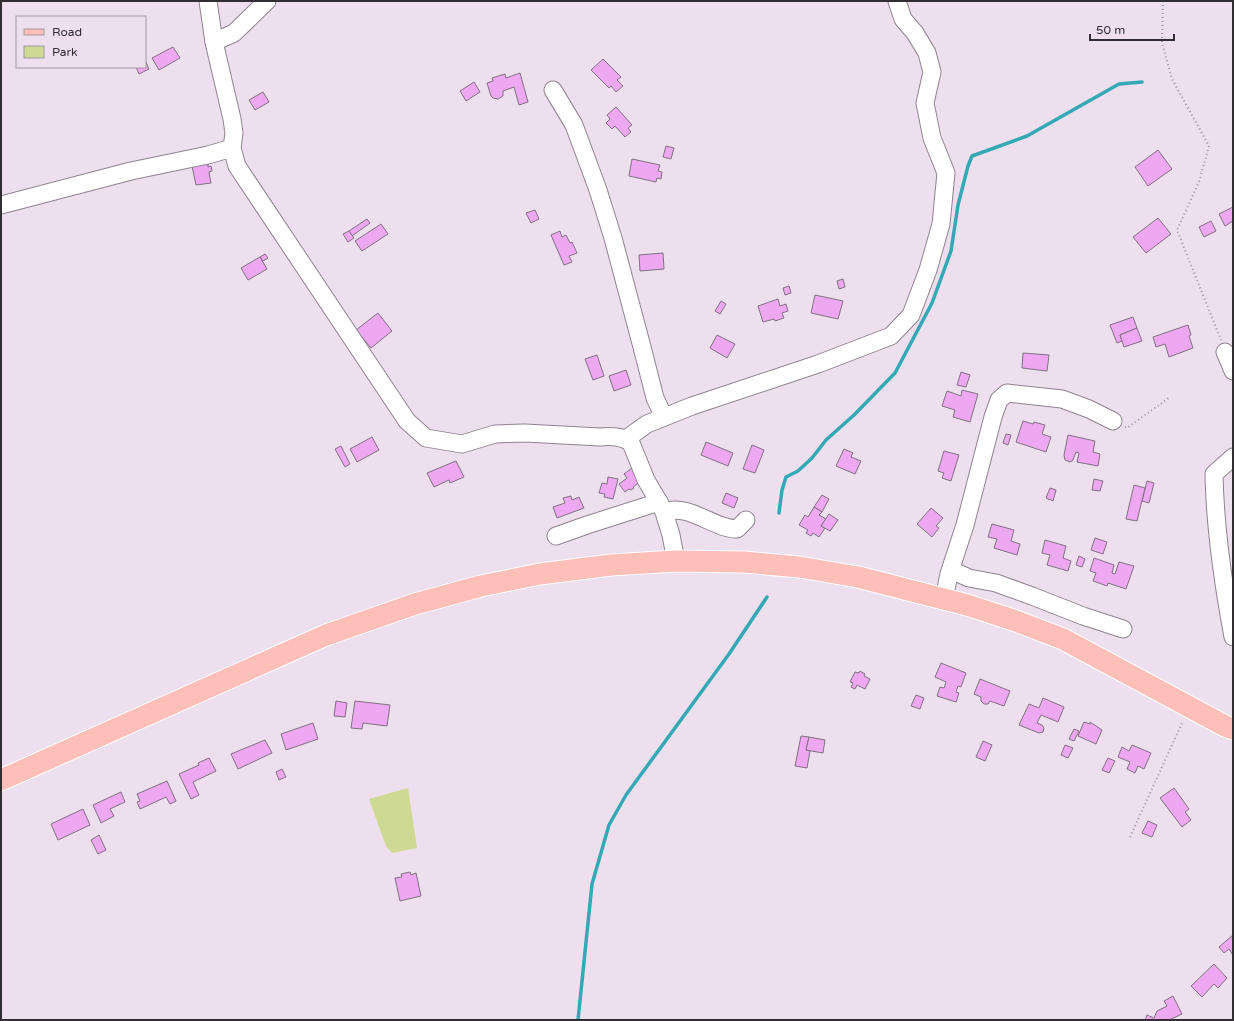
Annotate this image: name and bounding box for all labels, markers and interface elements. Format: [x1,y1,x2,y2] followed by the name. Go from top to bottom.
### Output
[16,16,146,68] legend
[1090,16,1174,42] scale bar
[1096,23,1125,37] text: 50 m
[52,25,82,39] text: Road
[52,45,78,59] text: Park

